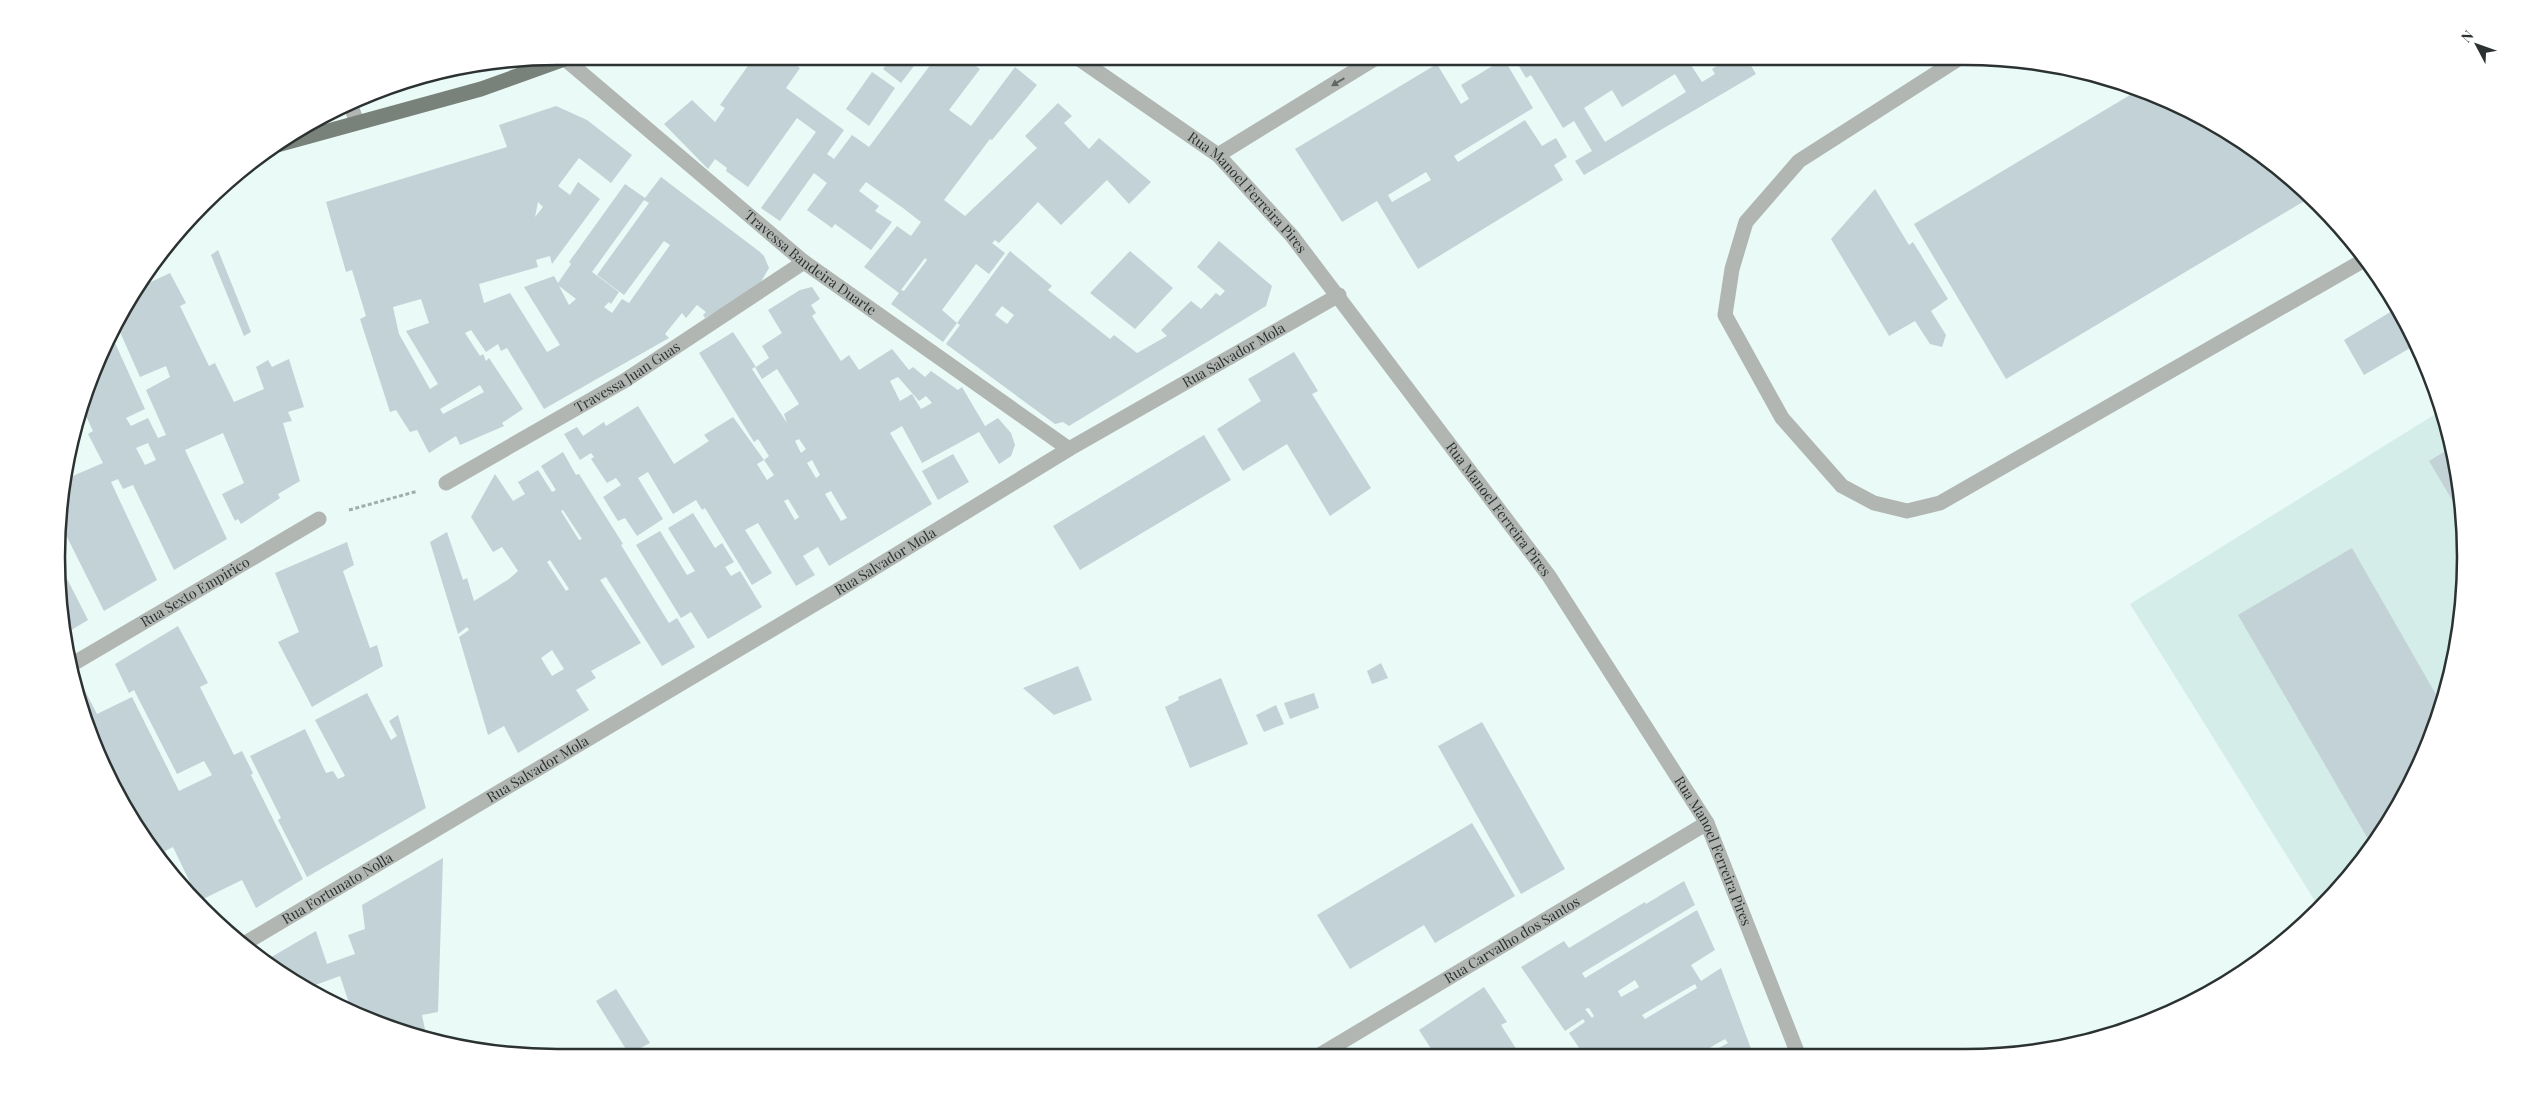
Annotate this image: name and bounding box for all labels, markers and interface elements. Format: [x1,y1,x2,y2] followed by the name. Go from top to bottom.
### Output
[2452,20,2502,70] north arrow
[2456,26,2477,46] text: N
[1331,77,1344,86] one-way arrow
[1184,127,1312,257] street label: Rua Manoel Ferreira Pires
[741,205,880,319] street label: Travessa Bandeira Duarte
[1179,318,1288,391] street label: Rua Salvador Mola
[571,337,684,417] street label: Travessa Juan Guas
[1442,438,1556,580] street label: Rua Manoel Ferreira Pires
[831,523,939,599] street label: Rua Salvador Mola
[137,552,253,631] street label: Rua Sexto Empirico
[483,731,592,806] street label: Rua Salvador Mola
[1670,772,1757,928] street label: Rua Manoel Ferreira Pires
[278,847,396,928] street label: Rua Fortunato Nolla
[1440,891,1583,987] street label: Rua Carvalho dos Santos

